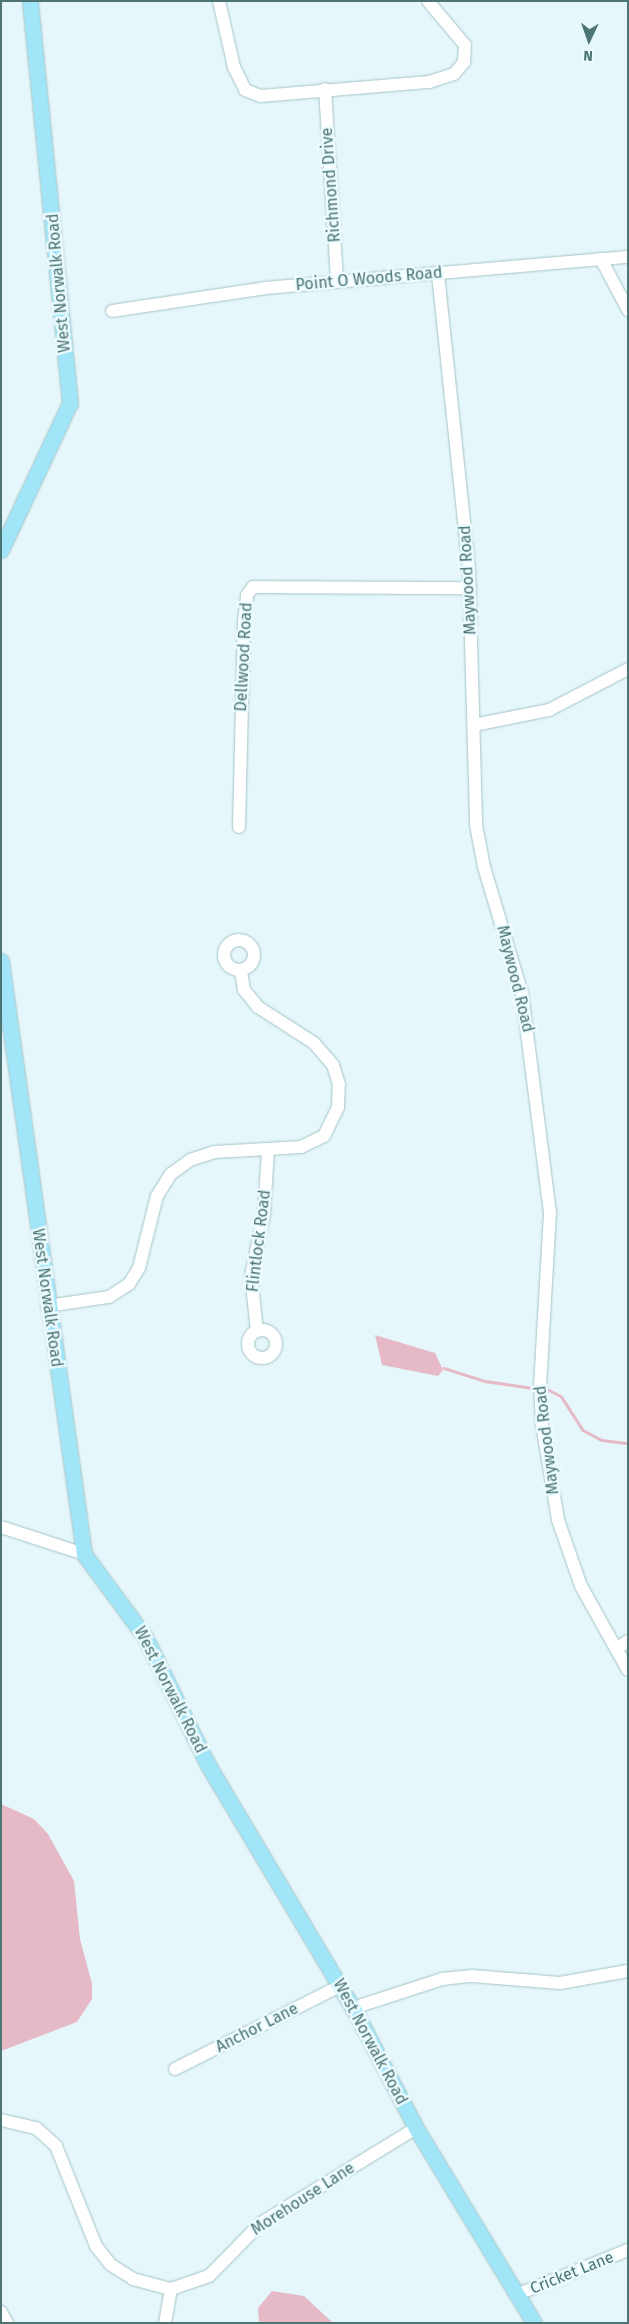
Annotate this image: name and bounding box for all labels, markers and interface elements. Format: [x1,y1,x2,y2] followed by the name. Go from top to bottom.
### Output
[564,15,614,65] north arrow
[583,47,593,64] text: N
[317,127,345,243] street label: Richmond Drive
[43,213,75,353] street label: West Norwalk Road
[295,263,443,295] street label: Point O Woods Road
[456,525,480,635] street label: Maywood Road
[232,602,256,712] street label: Dellwood Road
[492,923,538,1035] street label: Maywood Road
[243,1189,275,1293] street label: Flintlock Road
[28,1228,66,1368] street label: West Norwalk Road
[531,1384,563,1496] street label: Maywood Road
[130,1623,210,1757] street label: West Norwalk Road
[329,1976,411,2108] street label: West Norwalk Road
[213,1999,301,2057] street label: Anchor Lane
[248,2158,358,2240] street label: Morehouse Lane
[527,2248,617,2298] street label: Cricket Lane

